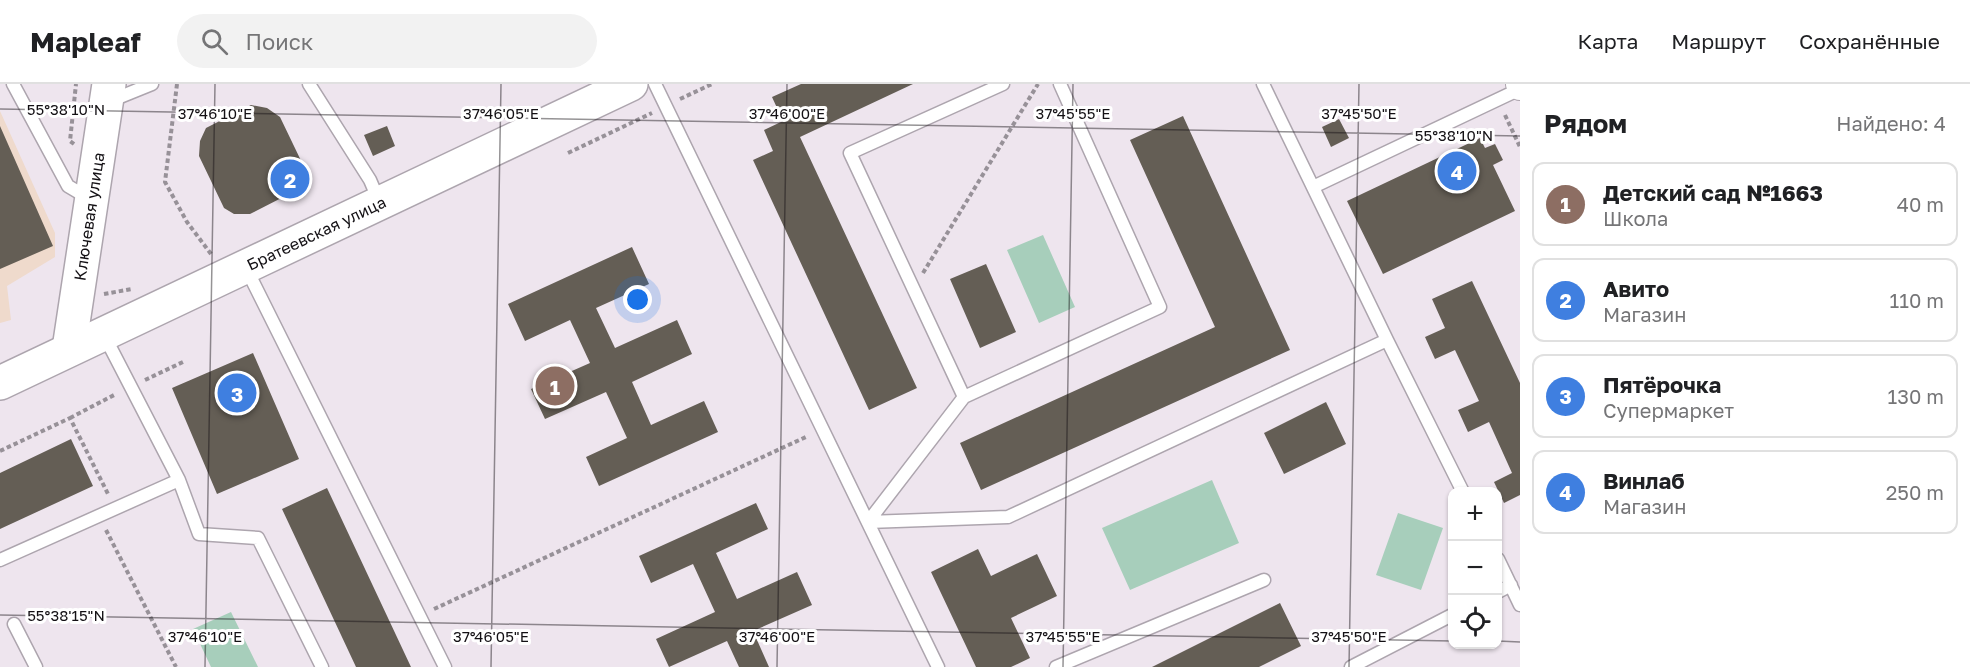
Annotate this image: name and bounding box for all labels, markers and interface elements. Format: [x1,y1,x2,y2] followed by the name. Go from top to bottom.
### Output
[177,14,597,68] search box
[30,25,141,58] text: Mapleaf
[198,25,231,58] icon: search
[246,28,313,55] text: Поиск
[1577,28,1638,54] text: Карта
[1671,28,1766,54] text: Маршрут
[1799,28,1940,54] text: Сохранённые
[27,100,105,118] text: 55°38'10"N
[178,104,252,122] text: 37°46'10"E
[463,104,539,122] text: 37°46'05"E
[749,104,825,122] text: 37°46'00"E
[1036,104,1110,122] text: 37°45'55"E
[1321,104,1397,122] text: 37°45'50"E
[1544,108,1627,139] text: Рядом
[1836,111,1946,135] text: Найдено: 4
[1415,126,1493,144] text: 55°38'10"N
[1438,148,1476,194] pin: 4
[69,151,109,282] street label: Ключевая улица
[270,156,310,202] pin: 2
[1603,179,1823,206] text: Детский сад №1663
[244,192,389,275] street label: Братеевская улица
[1560,192,1571,216] text: 1
[1897,192,1944,216] text: 40 m
[1603,206,1668,230] text: Школа
[1603,275,1669,302] text: Авито
[623,285,652,314] your location
[1559,288,1572,312] text: 2
[1890,288,1944,312] text: 110 m
[1603,302,1687,326] text: Магазин
[536,364,574,408] pin: 1
[218,370,256,416] pin: 3
[1603,371,1721,398] text: Пятёрочка
[1559,384,1572,408] text: 3
[1888,384,1944,408] text: 130 m
[1603,398,1734,422] text: Супермаркет
[1603,467,1685,494] text: Винлаб
[1559,480,1572,504] text: 4
[1886,480,1944,504] text: 250 m
[1448,487,1502,649] map controls
[1448,487,1502,541] button: +
[1603,494,1687,518] text: Магазин
[1448,541,1502,595] button: −
[1448,595,1502,649] button: locate
[27,606,105,624] text: 55°38'15"N
[168,627,242,645] text: 37°46'10"E
[453,627,529,645] text: 37°46'05"E
[739,627,815,645] text: 37°46'00"E
[1026,627,1100,645] text: 37°45'55"E
[1311,627,1387,645] text: 37°45'50"E

